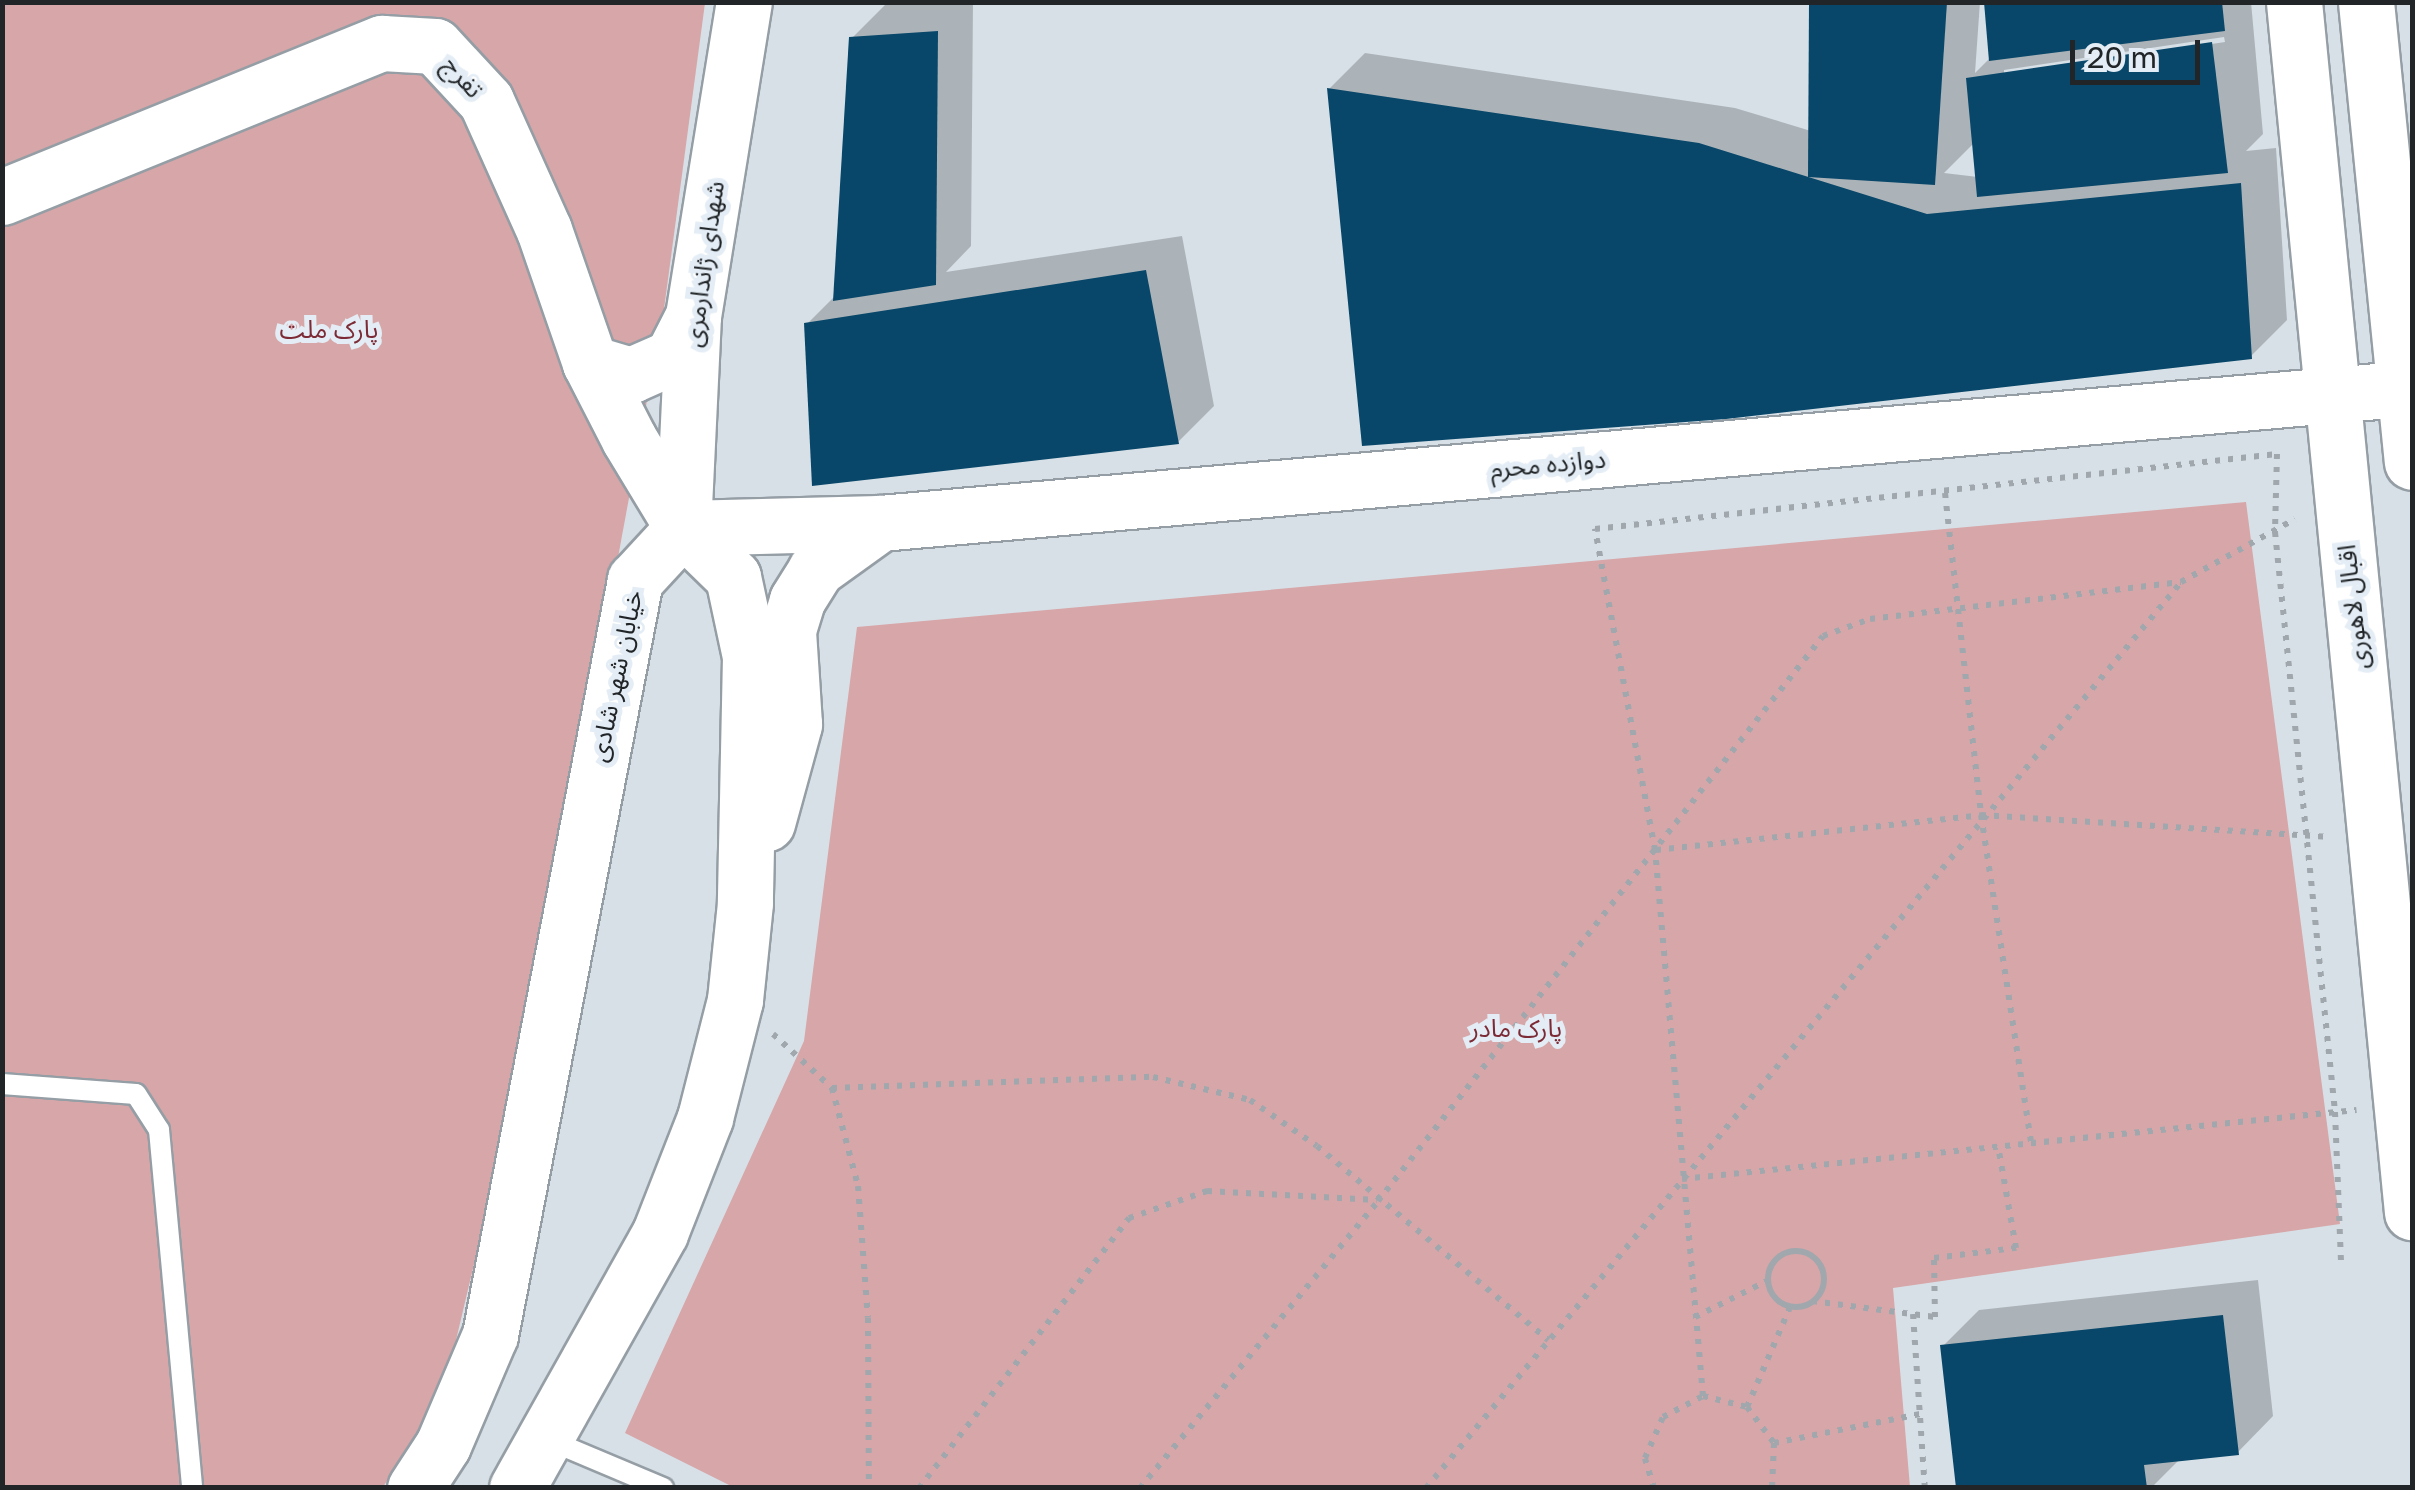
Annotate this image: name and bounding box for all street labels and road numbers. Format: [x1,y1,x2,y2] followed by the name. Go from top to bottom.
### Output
[437,50,489,104] street label: تفرج
[677,179,731,349] street label: شهدای ژاندارمری
[1489,444,1607,484] street label: دوازده محرم
[2332,543,2374,671] street label: اقبال لاهوری
[583,587,649,765] street label: خیابان شهر شادی

